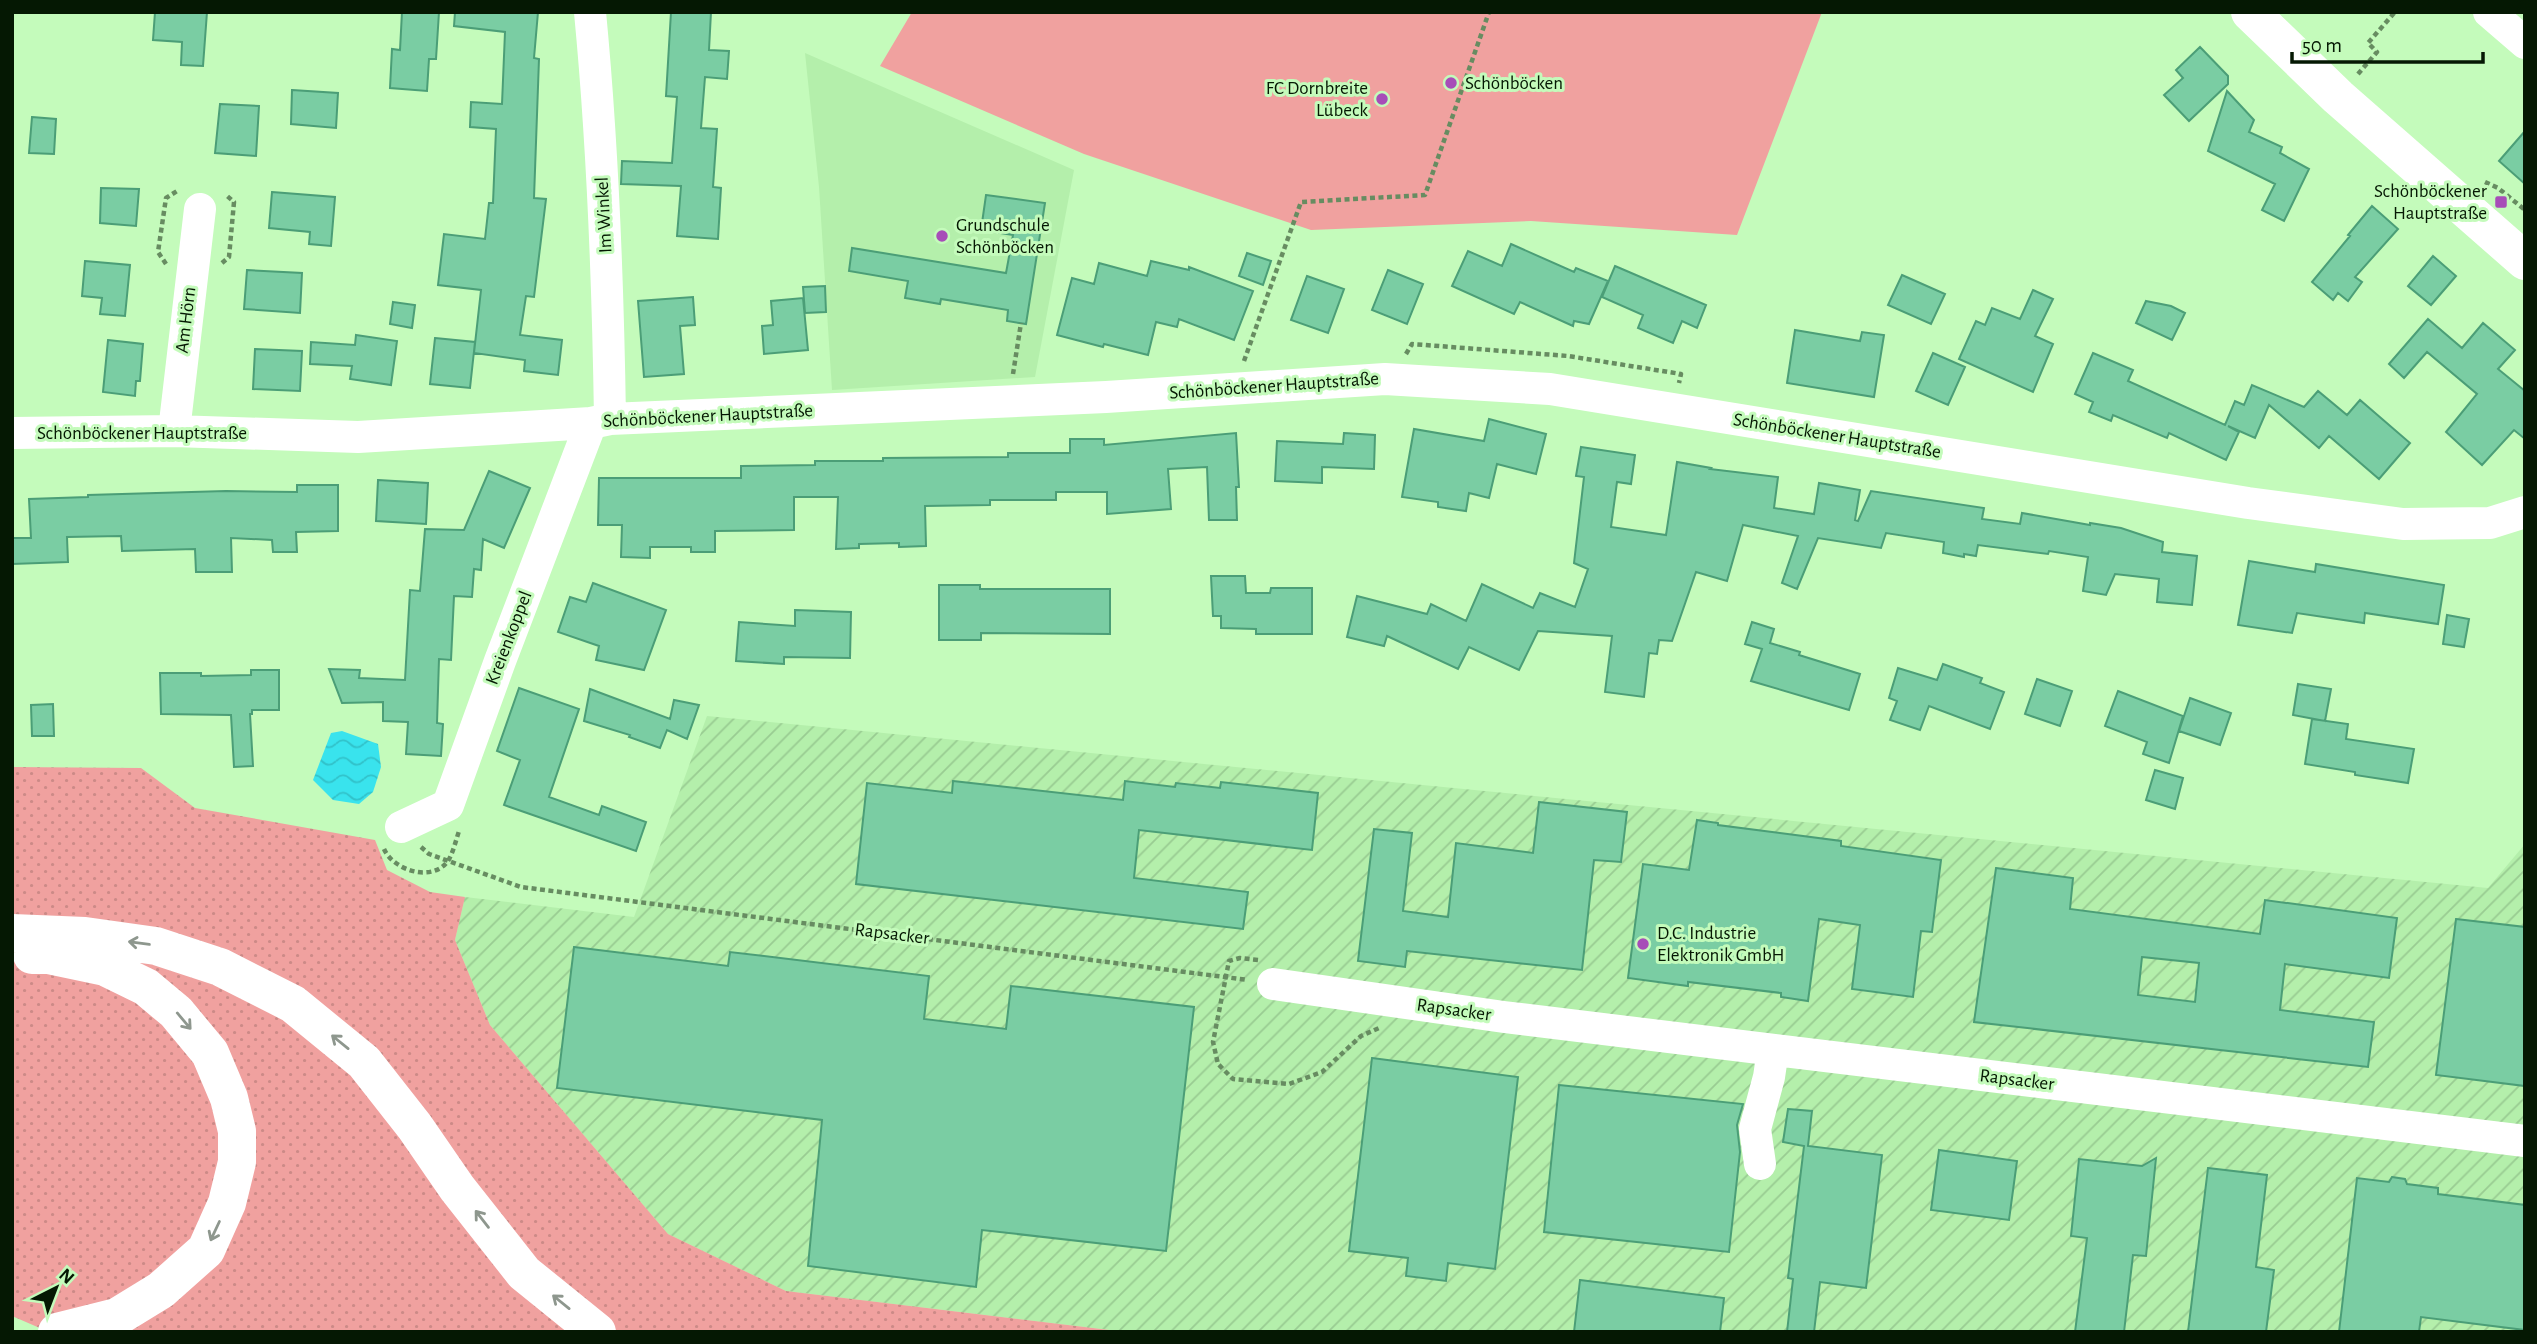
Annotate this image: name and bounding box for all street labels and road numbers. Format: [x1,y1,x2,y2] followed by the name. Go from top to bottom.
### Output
[593,176,615,254] street label: Im Winkel
[172,286,200,354] street label: Am Hörn
[1169,369,1379,403] street label: Schönböckener Hauptstraße
[603,401,813,431] street label: Schönböckener Hauptstraße
[1732,410,1942,462] street label: Schönböckener Hauptstraße
[37,424,247,443] street label: Schönböckener Hauptstraße
[482,589,536,687] street label: Kreienkoppel
[854,920,930,948] street label: Rapsacker
[1416,995,1492,1025] street label: Rapsacker
[1979,1066,2055,1094] street label: Rapsacker

